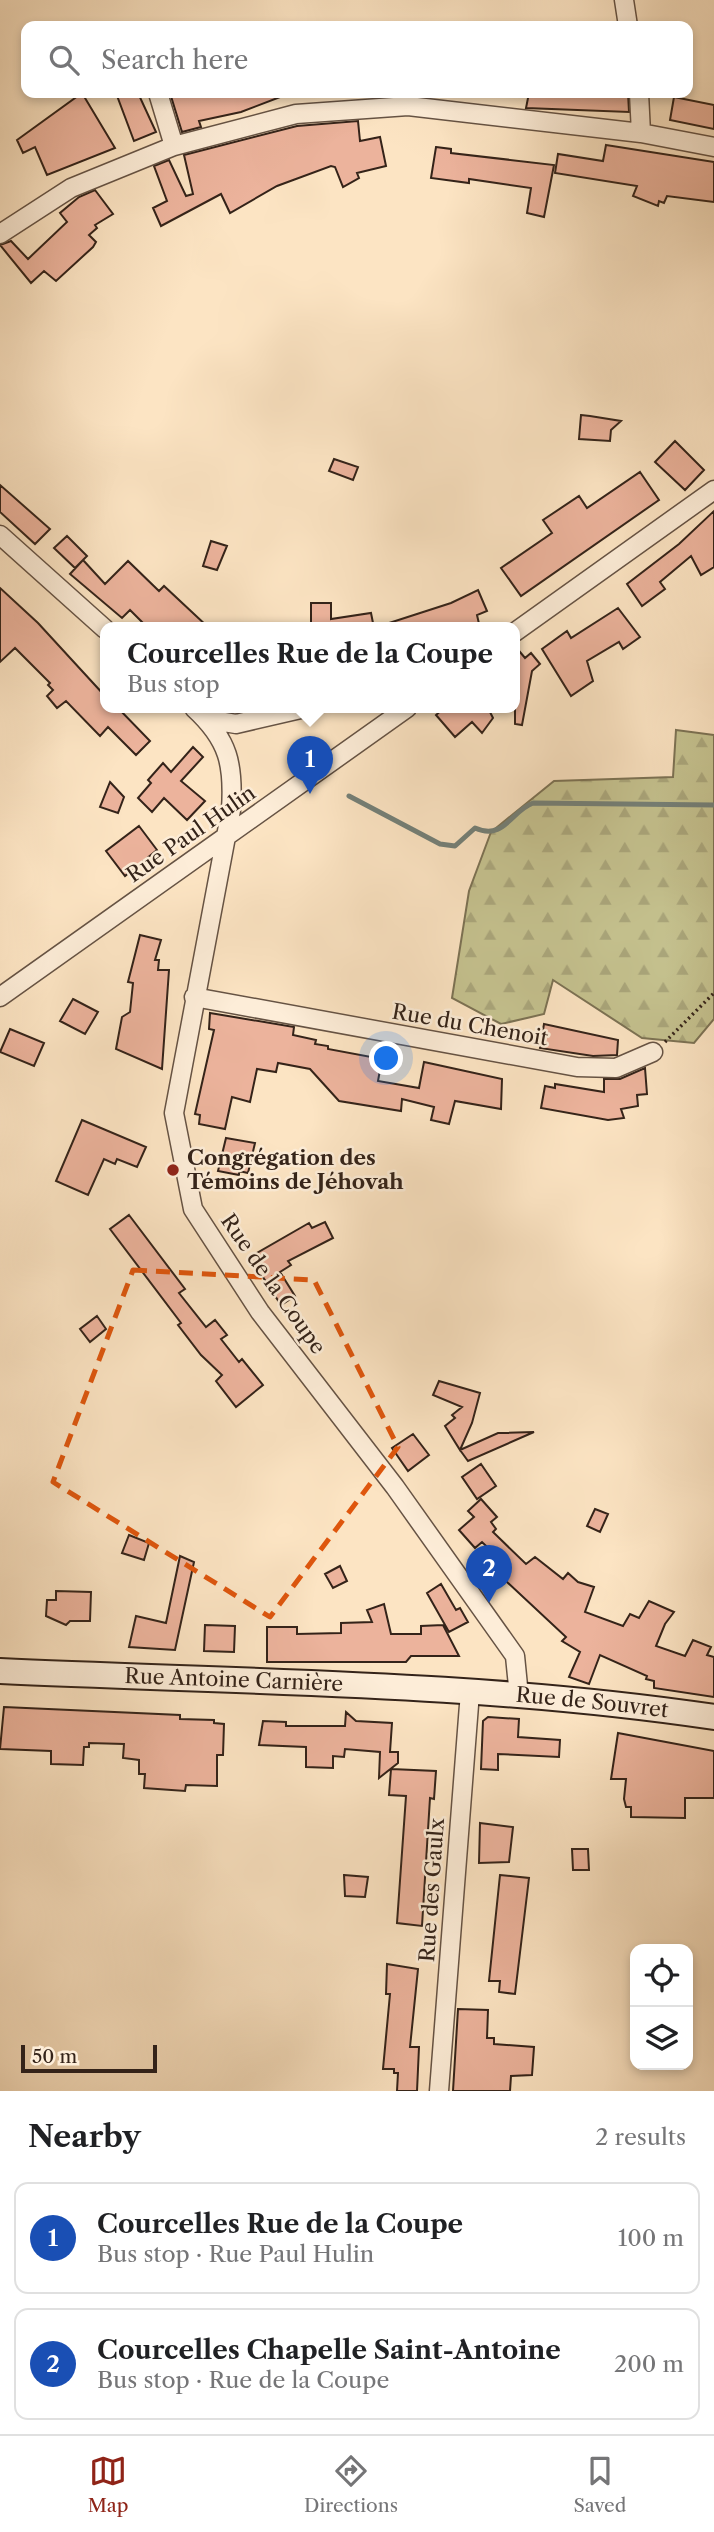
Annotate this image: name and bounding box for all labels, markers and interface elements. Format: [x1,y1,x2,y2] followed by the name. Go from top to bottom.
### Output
[21,21,693,98] search box
[45,41,83,79] icon: search
[101,44,248,76] text: Search here
[100,622,520,713] popup
[127,638,493,670] text: Courcelles Rue de la Coupe
[127,670,220,698] text: Bus stop
[287,736,333,794] pin: 1
[122,780,260,887] street label: Rue Paul Hulin
[390,998,551,1051] street label: Rue du Chenoit
[369,1041,403,1075] your location
[187,1145,404,1194] place label: Congrégation des Témoins de Jéhovah
[165,1162,181,1178] marker: Congrégation des Témoins de Jéhovah
[216,1209,331,1359] street label: Rue de la Coupe
[466,1545,512,1603] pin: 2
[124,1663,344,1696] street label: Rue Antoine Carnière
[515,1682,670,1723] street label: Rue de Souvret
[414,1816,449,1963] street label: Rue des Gaulx
[630,1944,693,2070] map controls
[630,1944,693,2007] button: locate
[630,2007,693,2070] button: layers
[21,2042,158,2074] scale bar
[32,2045,77,2068] text: 50 m
[28,2118,141,2155] text: Nearby
[595,2123,686,2151] text: 2 results
[97,2208,463,2240] text: Courcelles Rue de la Coupe
[48,2224,58,2252] text: 1
[618,2224,684,2252] text: 100 m
[97,2240,374,2268] text: Bus stop · Rue Paul Hulin
[97,2334,561,2366] text: Courcelles Chapelle Saint-Antoine
[46,2350,60,2378] text: 2
[614,2350,684,2378] text: 200 m
[97,2366,389,2394] text: Bus stop · Rue de la Coupe
[88,2452,129,2517] tab: Map
[304,2452,398,2517] tab: Directions
[573,2452,626,2517] tab: Saved

